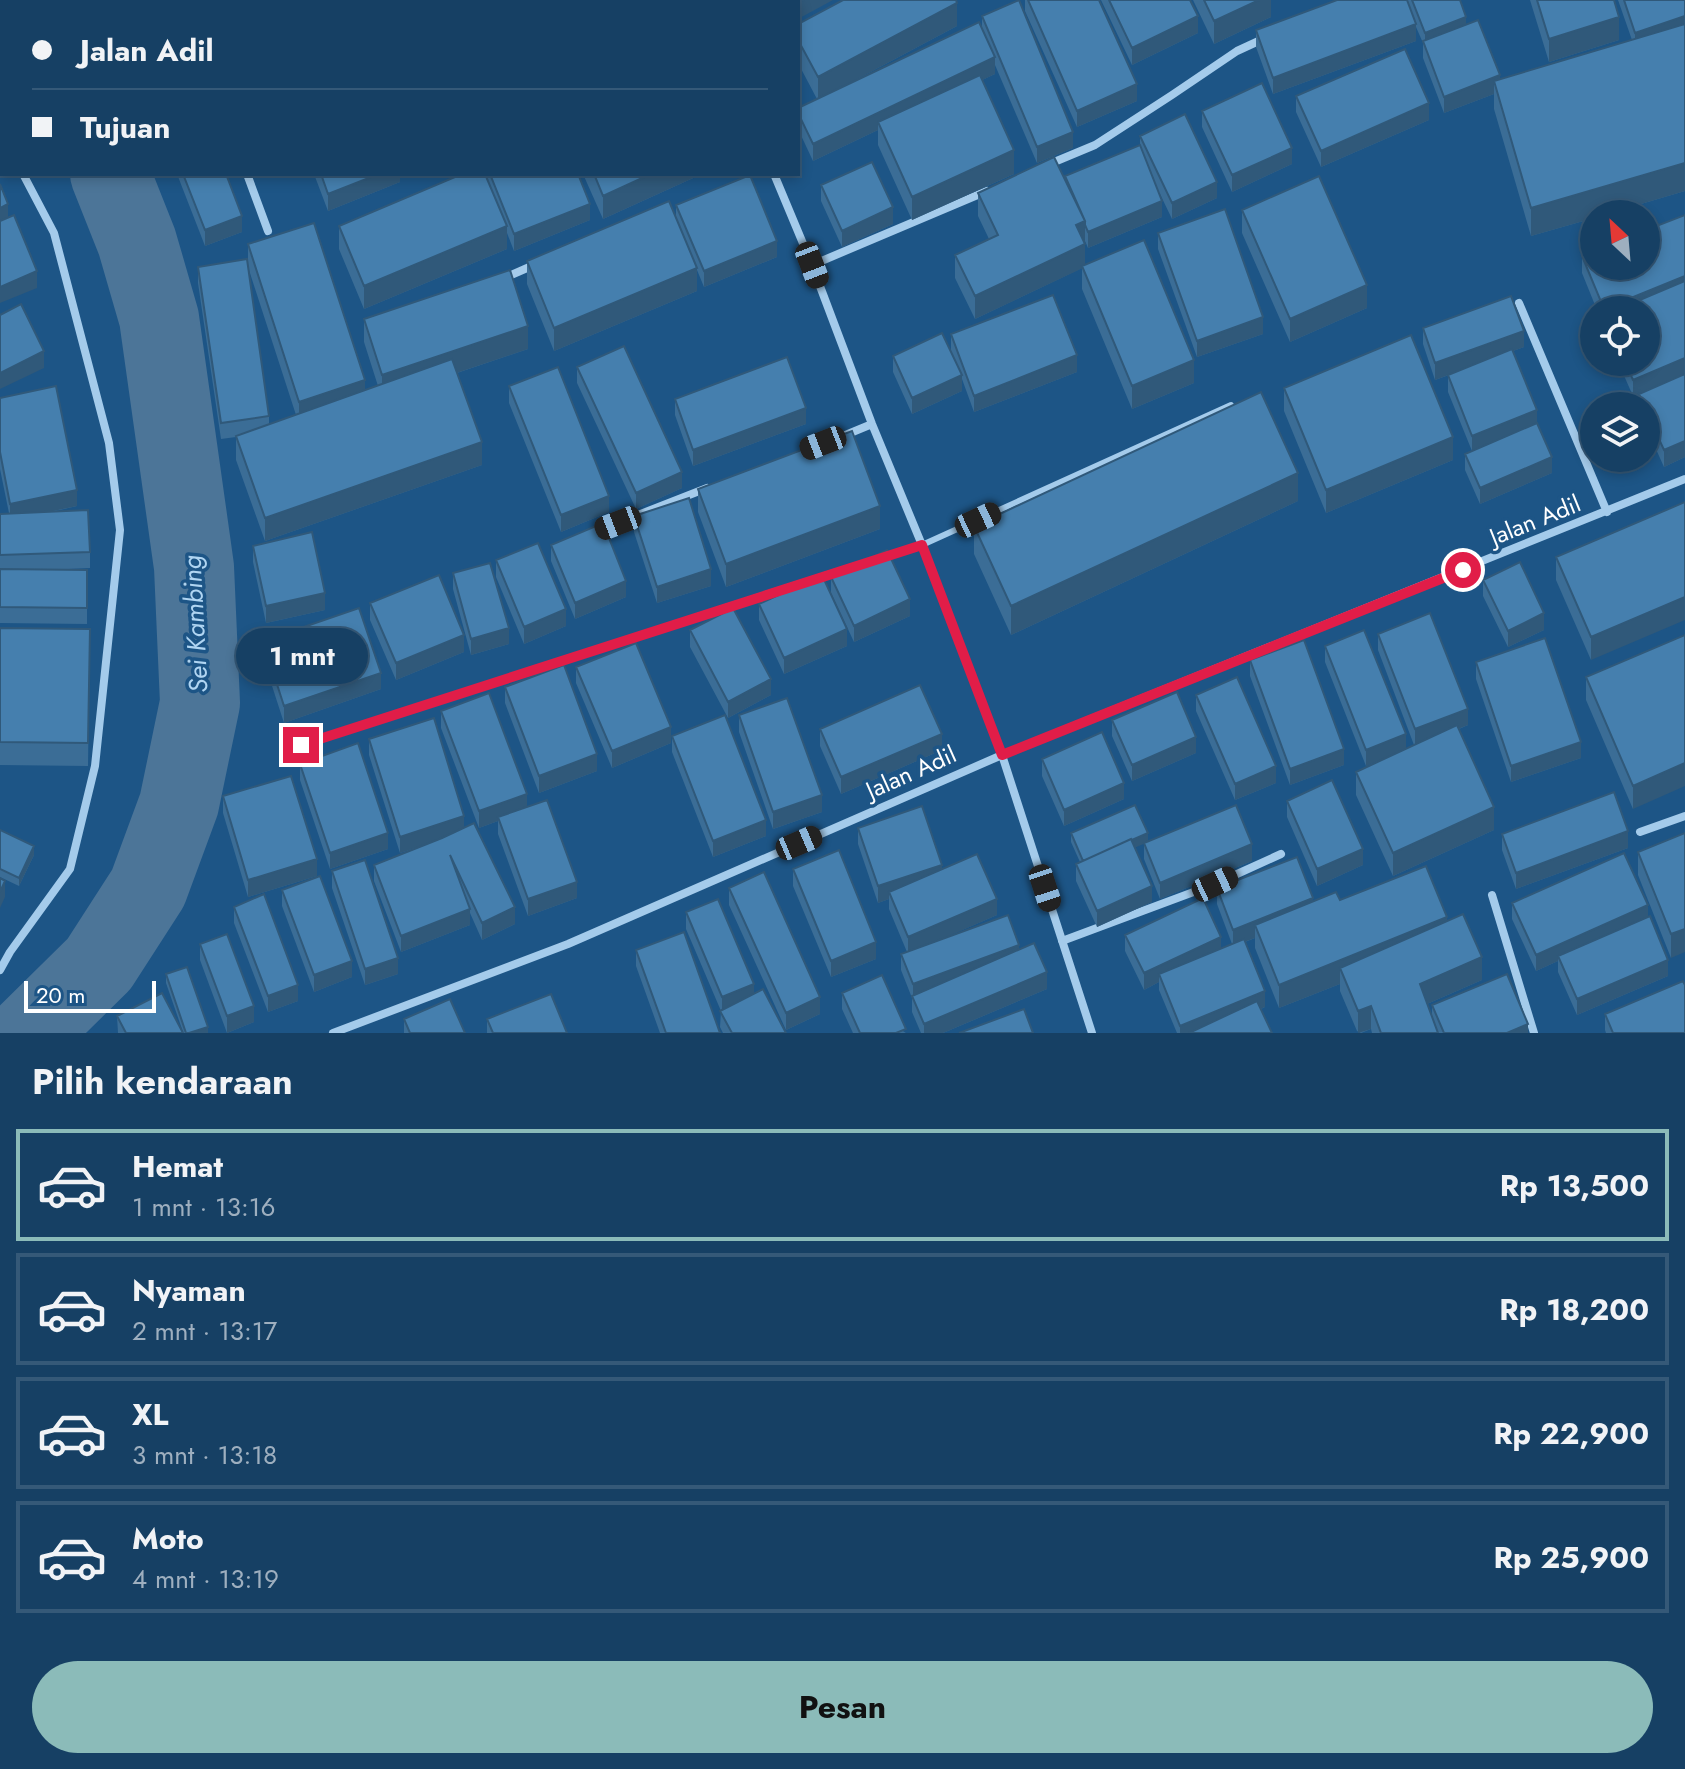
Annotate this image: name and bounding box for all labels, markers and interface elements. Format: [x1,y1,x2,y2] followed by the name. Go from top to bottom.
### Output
[80,29,214,72] text: Jalan Adil
[80,106,171,149] text: Tujuan
[1580,200,1660,280] north arrow
[1580,200,1660,472] map controls
[792,238,832,292] car
[1580,296,1660,376] button: locate
[1580,392,1660,472] button: layers
[796,423,850,463] car
[1481,486,1586,555] street label: Jalan Adil
[951,499,1005,541] car
[591,503,645,543] car
[1445,552,1481,588] route start
[172,554,218,694] water label: Sei Kambing
[235,629,367,685] callout: 1 mnt
[269,637,335,675] text: 1 mnt
[283,727,319,763] route end
[858,737,962,809] street label: Jalan Adil
[772,823,826,863] car
[1026,861,1064,915] car
[1188,863,1242,905] car
[24,977,156,1013] scale bar
[36,979,85,1011] text: 20 m
[32,1055,293,1107] text: Pilih kendaraan
[132,1145,223,1188] text: Hemat
[36,1149,108,1221] icon: car
[1500,1164,1649,1207] text: Rp 13,500
[132,1188,275,1226] text: 1 mnt · 13:16
[132,1269,246,1312] text: Nyaman
[36,1273,108,1345] icon: car
[1499,1288,1649,1331] text: Rp 18,200
[132,1312,277,1350] text: 2 mnt · 13:17
[132,1393,168,1436] text: XL
[36,1397,108,1469] icon: car
[1493,1412,1649,1455] text: Rp 22,900
[132,1436,277,1474] text: 3 mnt · 13:18
[132,1517,204,1560] text: Moto
[36,1521,108,1593] icon: car
[1494,1536,1649,1579] text: Rp 25,900
[132,1560,279,1598] text: 4 mnt · 13:19
[32,1661,1653,1753] button: Pesan

